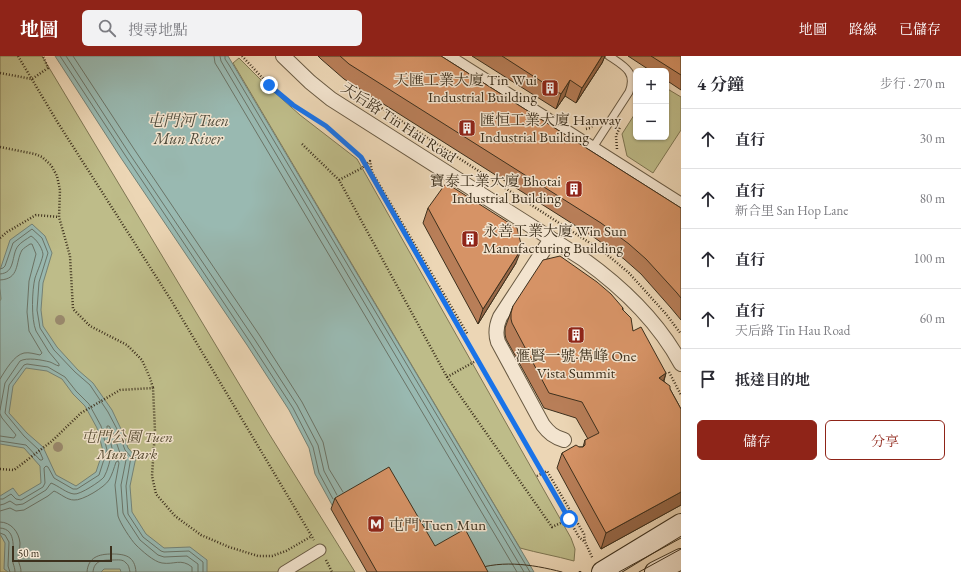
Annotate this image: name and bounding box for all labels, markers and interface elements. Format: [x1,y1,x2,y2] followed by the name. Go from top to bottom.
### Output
[82,10,362,46] search box
[20,17,58,42] text: 地圖
[96,17,118,39] icon: search
[128,20,188,39] text: 搜尋地點
[799,20,827,38] text: 地圖
[849,20,877,38] text: 路線
[899,20,941,38] text: 已儲存
[633,68,669,140] map controls
[633,68,669,104] button: +
[394,70,537,106] place label: 天匯工業大廈 Tin Wui Industrial Building
[697,73,744,95] text: 4 分鐘
[880,75,945,92] text: 步行 · 270 m
[260,76,278,94] route end
[338,78,460,166] street label: 天后路 Tin Hau Road
[540,78,560,98] building icon: 天匯工業大廈 Tin Wui Industrial Building
[633,104,669,140] button: −
[147,110,229,149] water label: 屯門河 Tuen Mun River
[480,110,622,146] place label: 匯恒工業大廈 Hanway Industrial Building
[457,118,477,138] building icon: 匯恒工業大廈 Hanway Industrial Building
[697,128,719,150] icon: ahead
[735,130,765,149] text: 直行
[920,130,945,147] text: 30 m
[430,171,561,207] place label: 寶泰工業大廈 Bhotai Industrial Building
[564,179,584,199] building icon: 寶泰工業大廈 Bhotai Industrial Building
[735,181,765,200] text: 直行
[697,188,719,210] icon: ahead
[920,190,945,207] text: 80 m
[735,202,848,219] text: 新合里 San Hop Lane
[483,221,627,257] place label: 永善工業大廈 Win Sun Manufacturing Building
[460,229,480,249] building icon: 永善工業大廈 Win Sun Manufacturing Building
[697,248,719,270] icon: ahead
[735,250,765,269] text: 直行
[914,250,945,267] text: 100 m
[735,301,765,320] text: 直行
[697,308,719,330] icon: ahead
[920,310,945,327] text: 60 m
[735,322,850,339] text: 天后路 Tin Hau Road
[566,325,586,345] building icon: 滙賢一號·雋峰 One Vista Summit
[515,346,637,382] place label: 滙賢一號·雋峰 One Vista Summit
[697,368,719,390] icon: arrive
[735,370,810,389] text: 抵達目的地
[697,420,817,460] button: 儲存
[825,420,945,460] button: 分享
[81,427,173,463] park label: 屯門公園 Tuen Mun Park
[560,510,578,528] route start
[366,514,386,534] metro station icon: 屯門 Tuen Mun
[389,515,486,534] place label: 屯門 Tuen Mun
[12,544,112,563] scale bar
[18,546,39,560] text: 50 m

